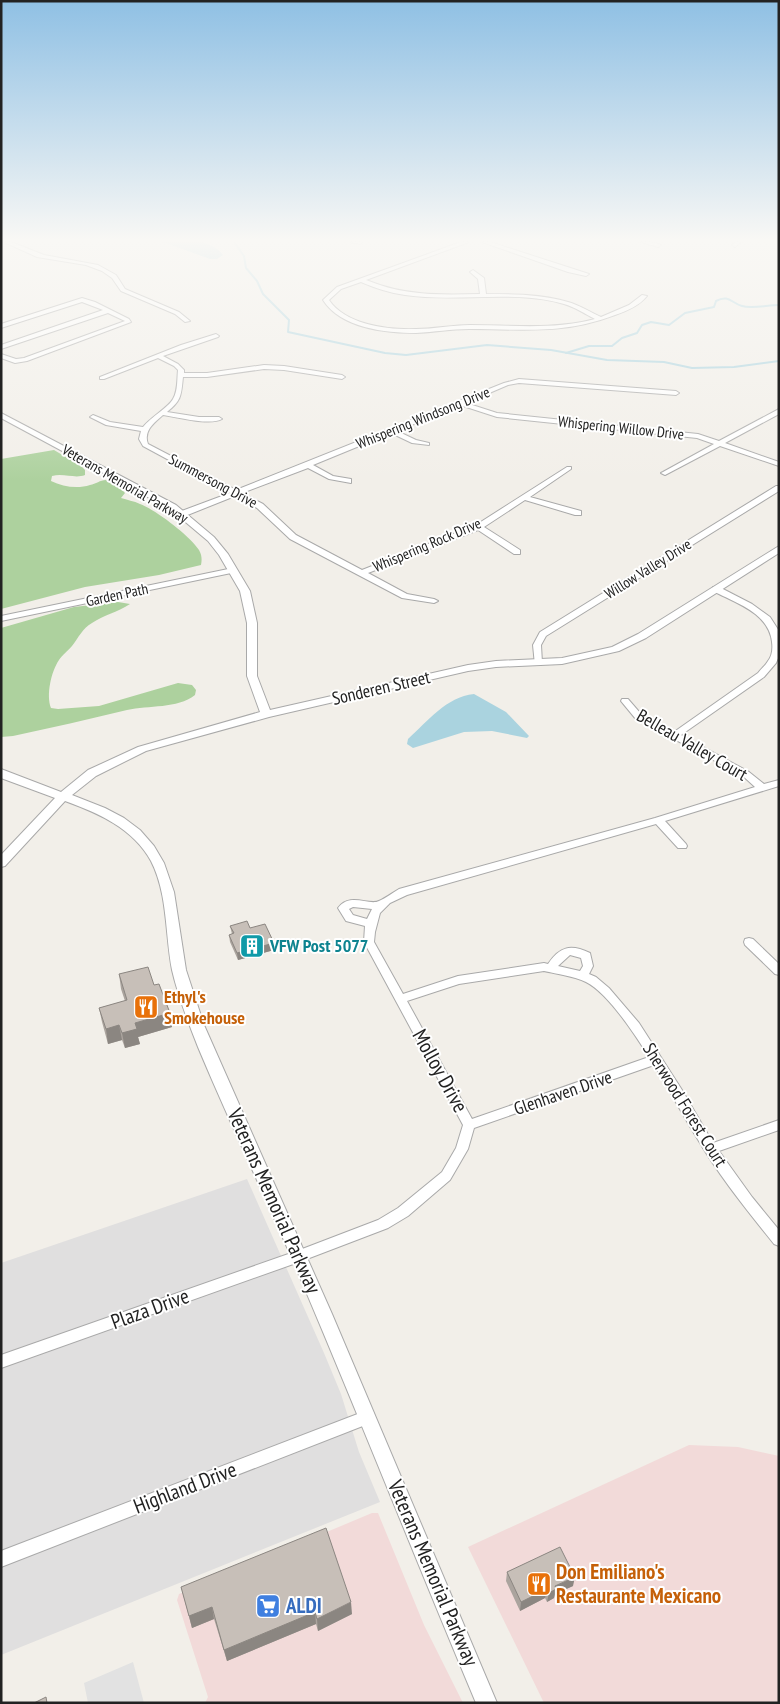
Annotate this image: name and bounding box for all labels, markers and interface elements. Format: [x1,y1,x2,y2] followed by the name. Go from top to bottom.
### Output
[353,382,492,453] street label: Whispering Windsong Drive
[557,411,685,444] street label: Whispering Willow Drive
[58,439,192,528] street label: Veterans Memorial Parkway
[166,449,261,512] street label: Summersong Drive
[370,513,484,576] street label: Whispering Rock Drive
[601,534,695,603] street label: Willow Valley Drive
[84,579,150,610] street label: Garden Path
[330,665,432,710] street label: Sonderen Street
[633,704,752,786] street label: Belleau Valley Court
[239,933,265,959] building icon: VFW Post 5077
[269,934,368,957] place label: VFW Post 5077
[164,985,245,1029] place label: Ethyl's Smokehouse
[133,994,159,1020] restaurant icon: Ethyl's Smokehouse
[407,1024,474,1117] street label: Molloy Drive
[638,1039,733,1171] street label: Sherwood Forest Court
[511,1065,615,1120] street label: Glenhaven Drive
[221,1103,327,1297] street label: Veterans Memorial Parkway
[107,1282,193,1335] street label: Plaza Drive
[129,1456,240,1520] street label: Highland Drive
[382,1475,485,1670] street label: Veterans Memorial Parkway
[556,1558,721,1609] place label: Don Emiliano's Restaurante Mexicano
[526,1571,552,1597] restaurant icon: Don Emiliano's Restaurante Mexicano
[285,1592,322,1619] place label: ALDI
[255,1593,281,1619] supermarket icon: ALDI

